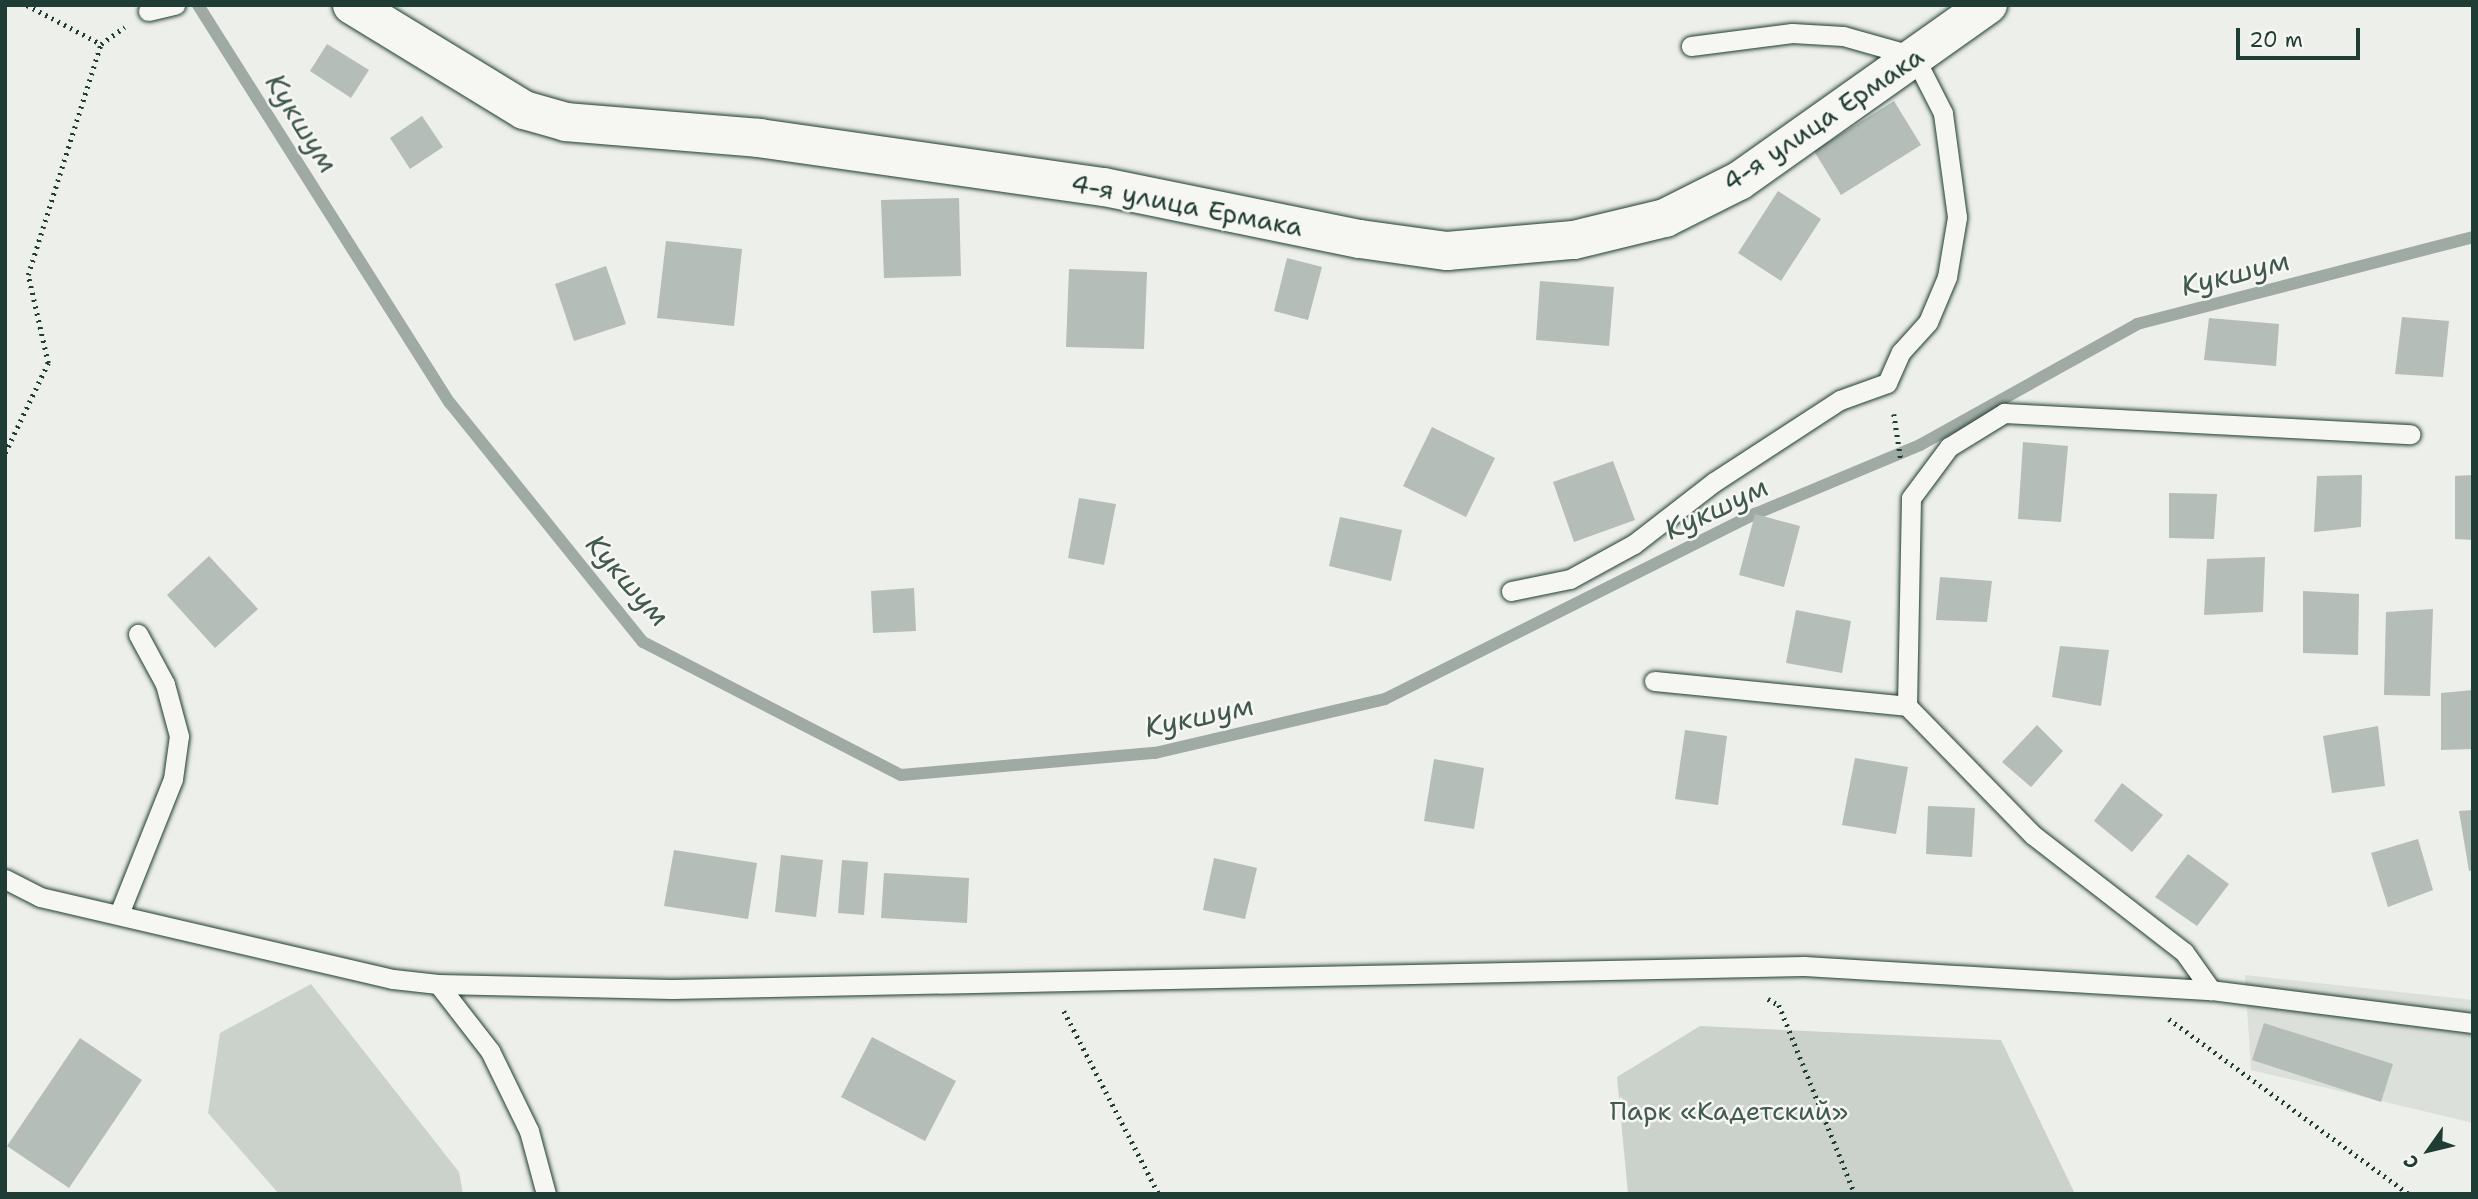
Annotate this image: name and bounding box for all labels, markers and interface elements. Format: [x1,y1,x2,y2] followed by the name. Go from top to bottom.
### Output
[2240,14,2364,58] scale bar
[2249,26,2303,54] text: 20 m
[1717,40,1929,198] street label: 4-я улица Ермака
[258,67,346,179] water label: Кукшум
[1068,167,1306,243] street label: 4-я улица Ермака
[2177,243,2293,303] water label: Кукшум
[1659,469,1773,547] water label: Кукшум
[579,527,677,633] water label: Кукшум
[1141,688,1257,744] water label: Кукшум
[1610,1095,1848,1127] park label: Парк «Кадетский»
[2394,1115,2464,1185] north arrow
[2398,1150,2425,1174] text: С

